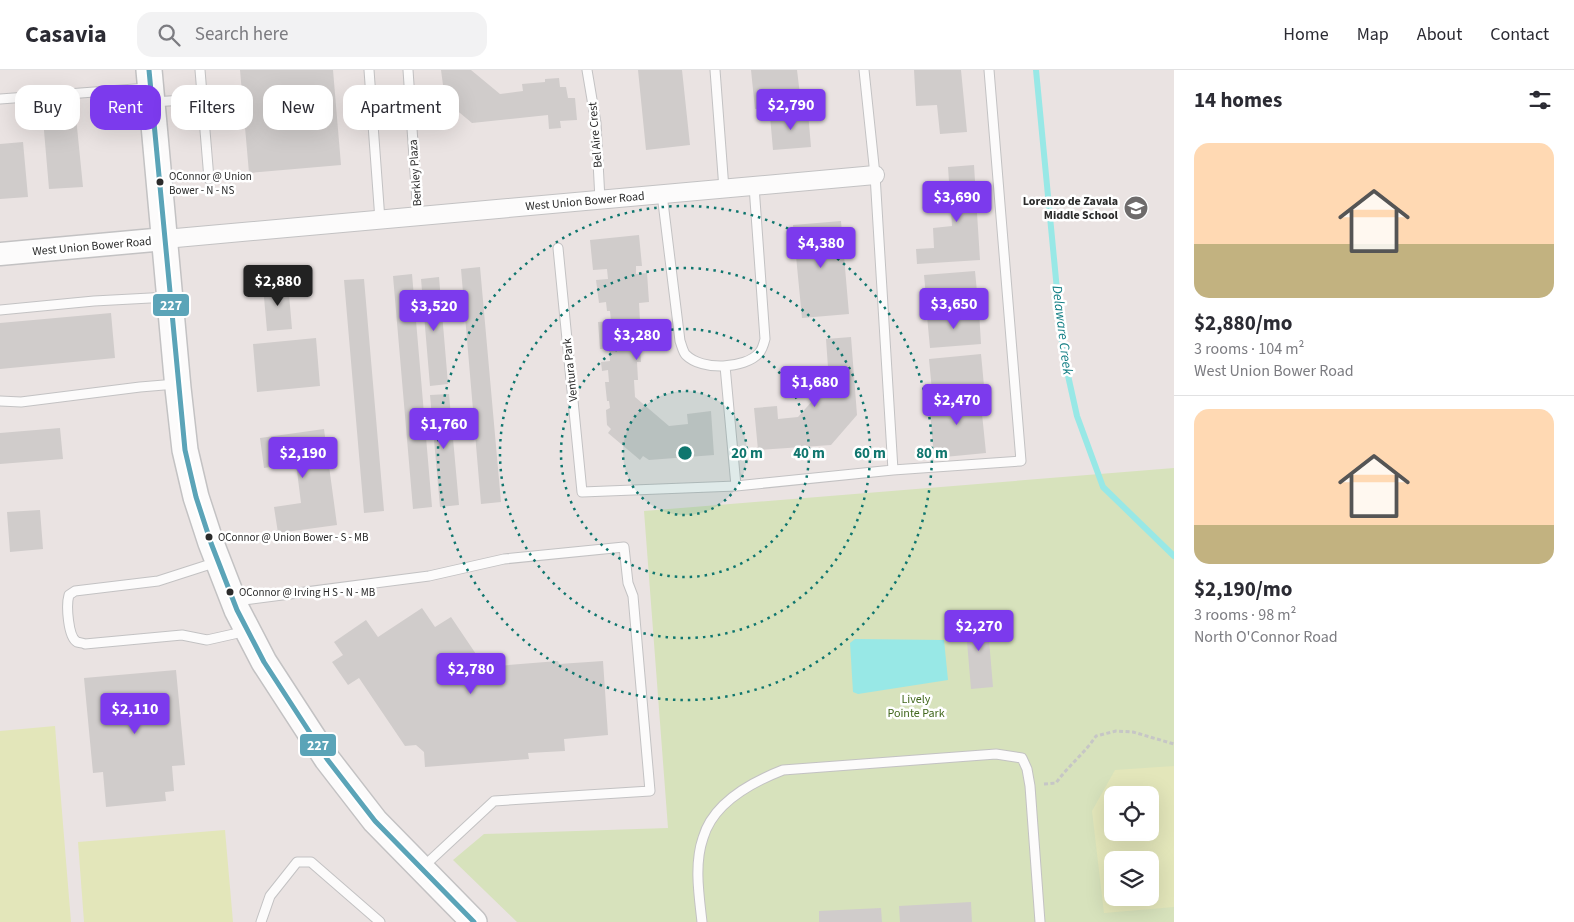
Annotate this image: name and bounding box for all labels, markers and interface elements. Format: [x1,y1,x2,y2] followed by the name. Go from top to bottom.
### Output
[137,12,487,57] search box
[25,17,107,52] text: Casavia
[155,21,183,49] icon: search
[195,21,288,48] text: Search here
[1283,22,1329,47] text: Home
[1357,22,1389,47] text: Map
[1417,22,1462,47] text: About
[1490,22,1549,47] text: Contact
[15,85,80,130] chip: Buy
[90,85,161,130] chip: Rent
[171,85,253,130] chip: Filters
[263,85,333,130] chip: New
[343,85,459,130] chip: Apartment
[1194,85,1282,115] text: 14 homes
[1526,86,1554,114] icon: filters
[750,88,832,131] pin: $2,790
[767,94,815,116] text: $2,790
[584,101,607,169] street label: Bel Aire Crest
[405,139,426,207] street label: Berkley Plaza
[169,169,252,198] place label: OConnor @ Union Bower - N - NS
[1329,176,1419,266] icon: home
[155,177,165,187] marker: OConnor @ Union Bower - N - NS
[916,180,998,223] pin: $3,690
[933,186,981,208] text: $3,690
[525,188,645,215] street label: West Union Bower Road
[1023,193,1119,224] place label: Lorenzo de Zavala Middle School
[1123,195,1149,221] school or university icon: Lorenzo de Zavala Middle School
[780,226,862,269] pin: $4,380
[797,232,845,254] text: $4,380
[32,233,152,260] street label: West Union Bower Road
[237,264,319,307] pin: $2,880
[254,270,302,292] text: $2,880
[1047,284,1077,376] water label: Delaware Creek
[913,288,995,330] pin: $3,650
[393,290,475,332] pin: $3,520
[152,293,190,317] line badge: 227
[930,293,978,315] text: $3,650
[410,295,458,317] text: $3,520
[160,296,182,316] text: 227
[1194,308,1293,338] text: $2,880/mo
[596,318,678,361] pin: $3,280
[613,324,661,346] text: $3,280
[559,337,582,403] street label: Ventura Park
[1194,338,1304,360] text: 3 rooms · 104 m²
[1194,360,1354,382] text: West Union Bower Road
[774,366,856,408] pin: $1,680
[791,371,839,393] text: $1,680
[916,384,998,426] pin: $2,470
[933,389,981,411] text: $2,470
[403,408,485,450] pin: $1,760
[420,413,468,435] text: $1,760
[262,436,344,479] pin: $2,190
[1329,441,1419,531] icon: home
[279,442,327,464] text: $2,190
[731,443,763,464] text: 20 m
[793,443,825,464] text: 40 m
[854,443,886,464] text: 60 m
[916,443,948,464] text: 80 m
[676,444,694,462] centre of rings
[218,530,369,545] place label: OConnor @ Union Bower - S - MB
[204,532,214,542] marker: OConnor @ Union Bower - S - MB
[1194,574,1293,604] text: $2,190/mo
[239,585,376,600] place label: OConnor @ Irving H S - N - MB
[225,587,235,597] marker: OConnor @ Irving H S - N - MB
[1194,604,1296,626] text: 3 rooms · 98 m²
[938,610,1020,652] pin: $2,270
[955,615,1003,637] text: $2,270
[1194,626,1338,648] text: North O'Connor Road
[430,652,512,695] pin: $2,780
[447,658,495,680] text: $2,780
[887,691,945,722] park label: Lively Pointe Park
[94,692,176,735] pin: $2,110
[111,698,159,720] text: $2,110
[299,733,337,757] line badge: 227
[307,736,329,756] text: 227
[1104,786,1159,906] map controls
[1104,786,1159,841] button: locate
[1104,851,1159,906] button: layers

